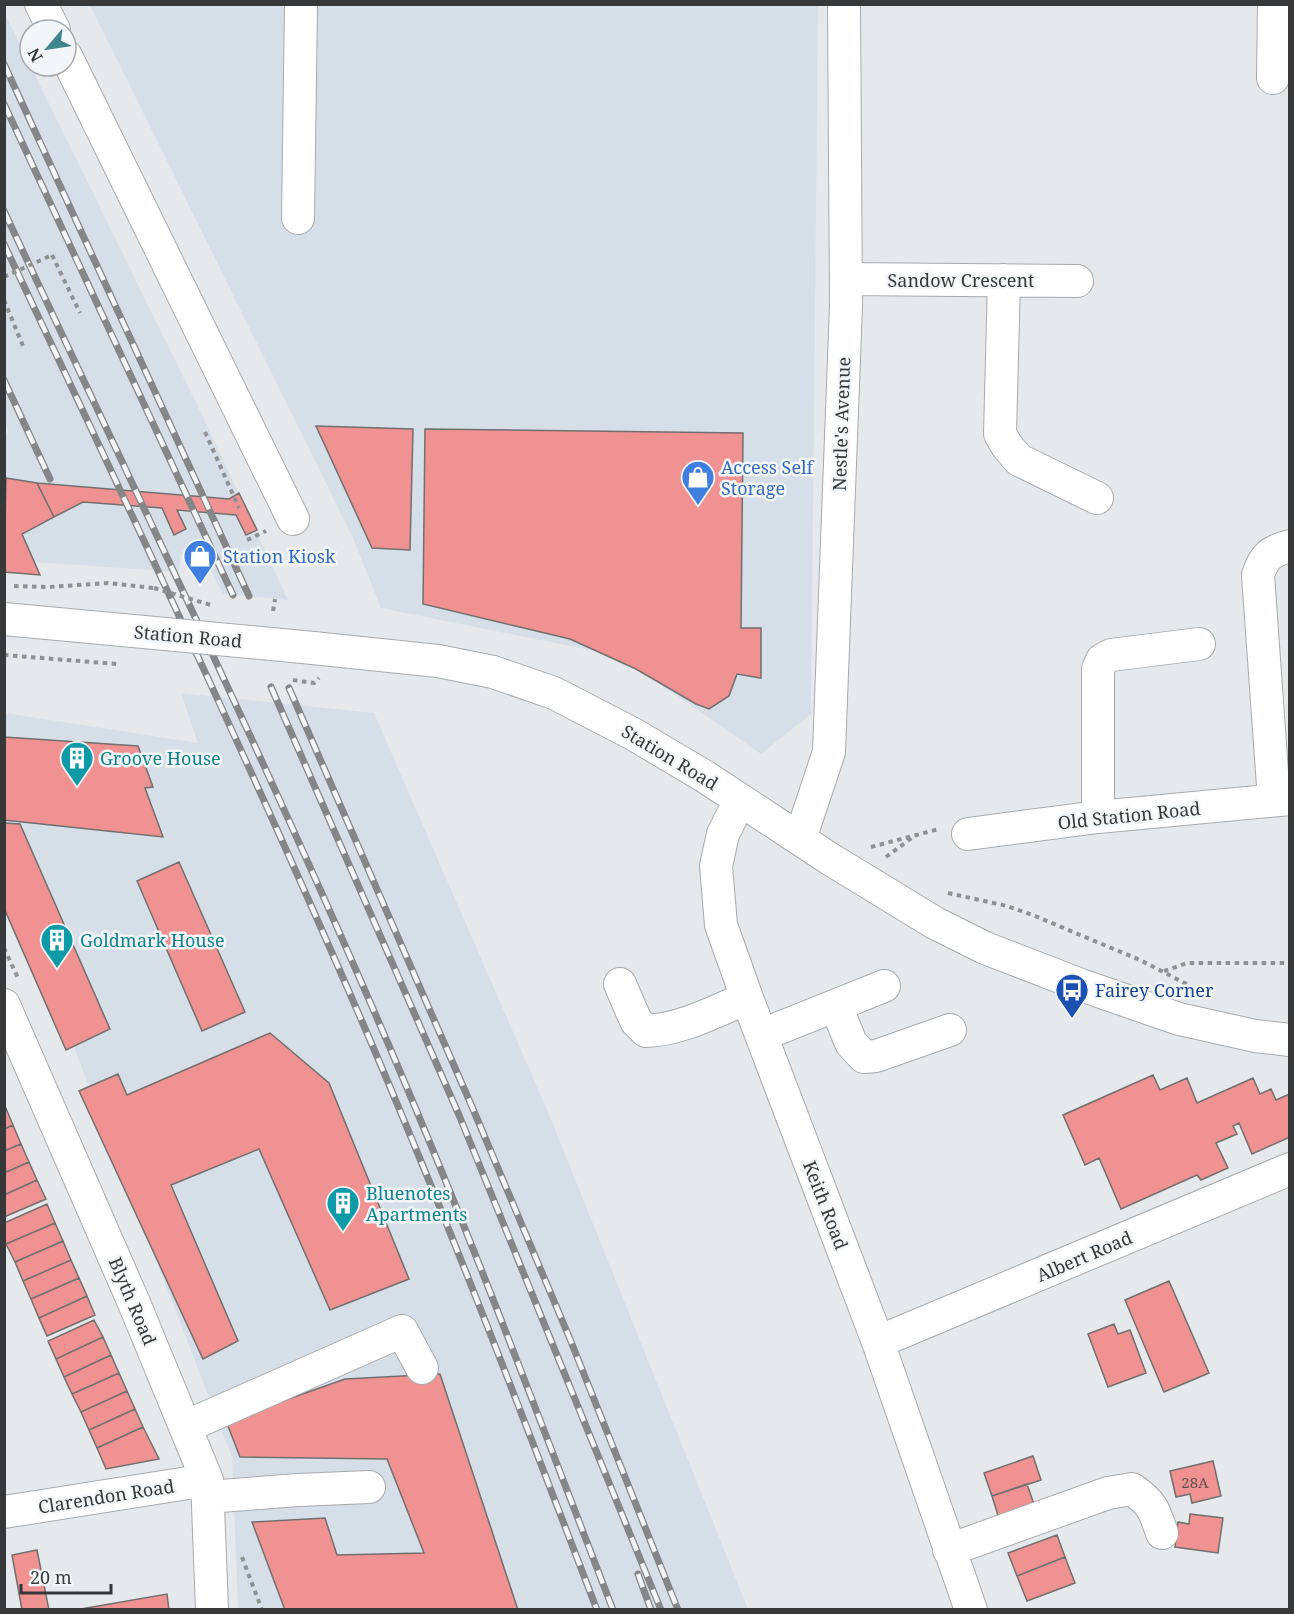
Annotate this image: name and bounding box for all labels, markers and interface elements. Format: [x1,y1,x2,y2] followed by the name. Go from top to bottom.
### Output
[18,18,78,78] north arrow
[22,44,48,66] text: N
[888,268,1034,292] street label: Sandow Crescent
[827,357,855,491] street label: Nestle's Avenue
[721,455,815,500] place label: Access Self Storage
[680,459,716,506] shop icon: Access Self Storage
[182,538,218,585] shop icon: Station Kiosk
[223,544,336,568] place label: Station Kiosk
[133,619,243,653] street label: Station Road
[617,719,723,795] street label: Station Road
[59,740,95,787] building icon: Groove House
[100,746,221,770] place label: Groove House
[1057,796,1201,834] street label: Old Station Road
[39,922,75,969] building icon: Goldmark House
[80,928,225,952] place label: Goldmark House
[1054,972,1090,1019] bus stop icon: Fairey Corner
[1095,978,1214,1002] place label: Fairey Corner
[798,1157,854,1253] street label: Keith Road
[366,1181,467,1226] place label: Bluenotes Apartments
[325,1185,361,1232] building icon: Bluenotes Apartments
[1032,1225,1136,1287] street label: Albert Road
[104,1253,162,1349] street label: Blyth Road
[1181,1472,1209,1492] house number: 28A
[36,1473,176,1519] street label: Clarendon Road
[21,1557,111,1595] scale bar
[30,1565,72,1589] text: 20 m

